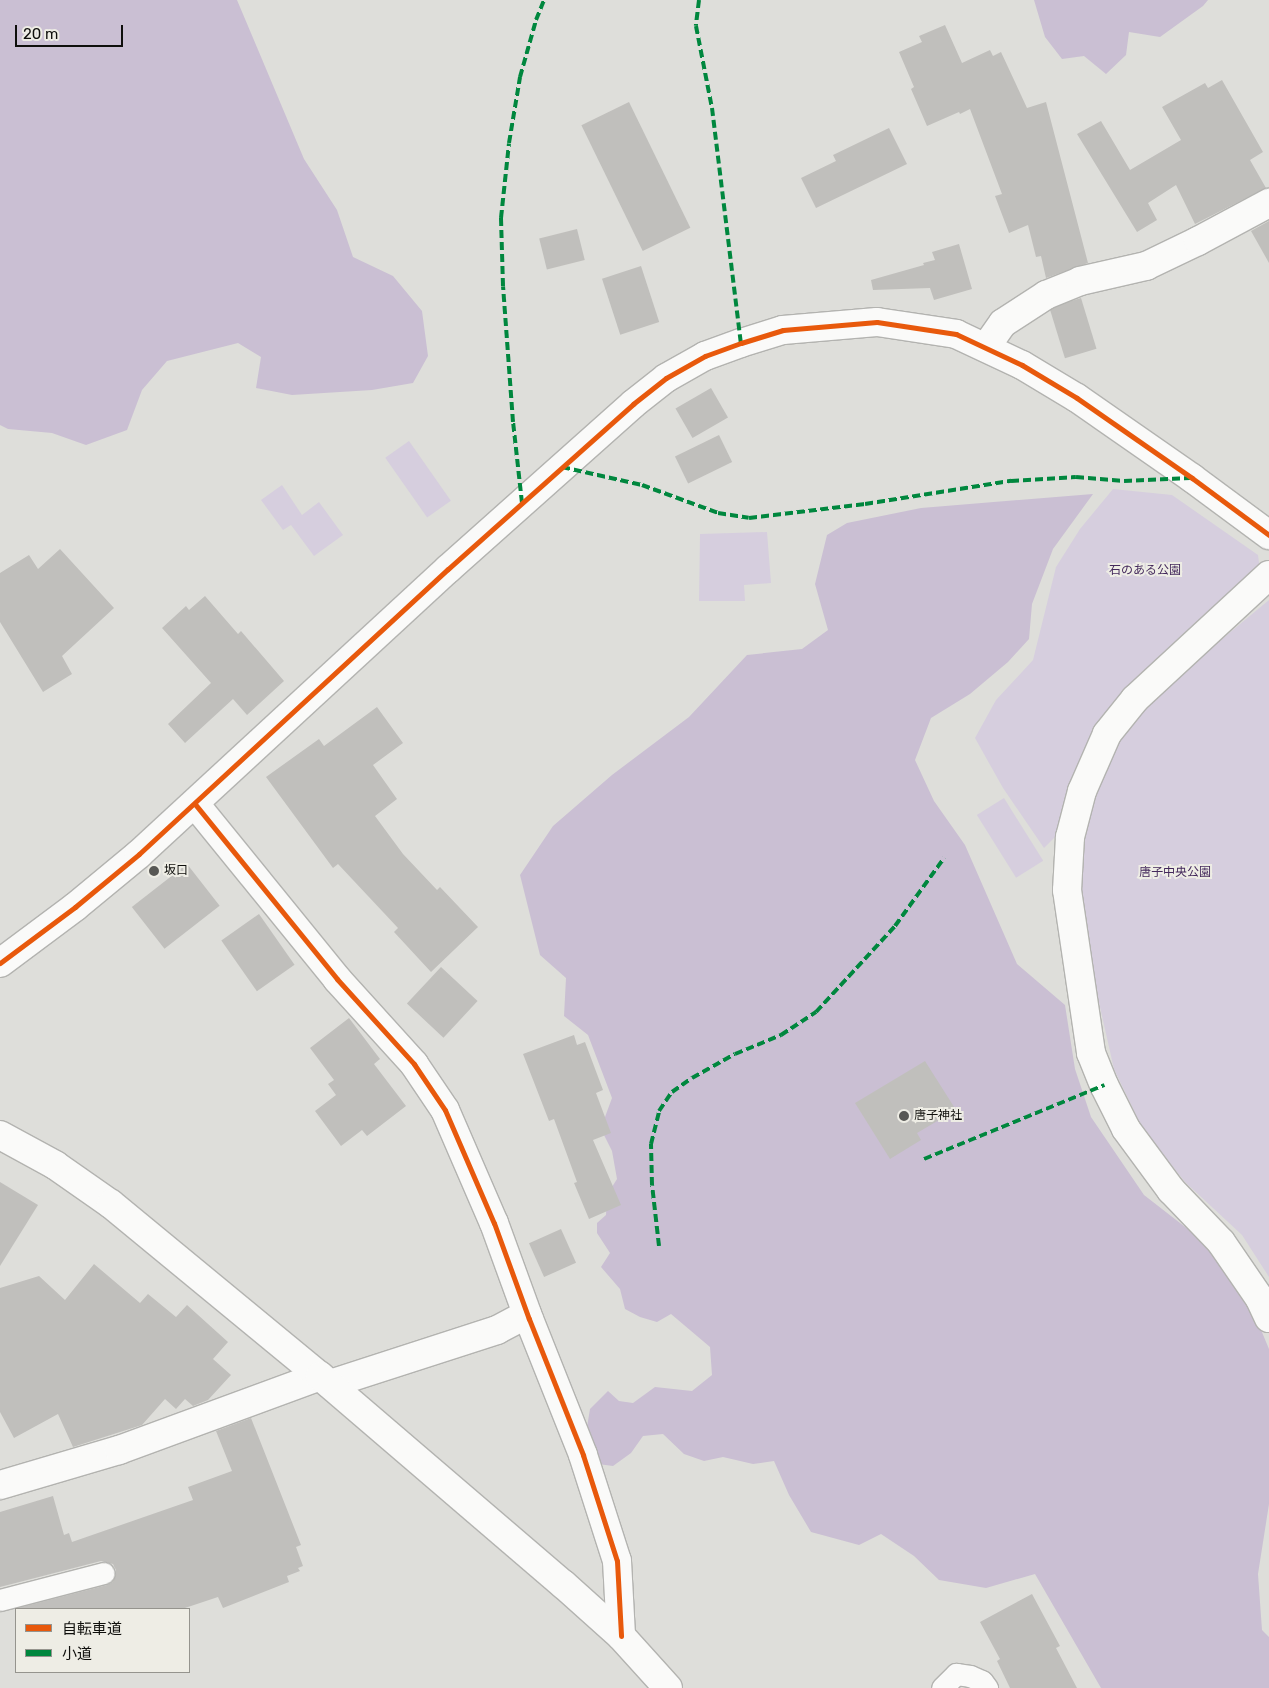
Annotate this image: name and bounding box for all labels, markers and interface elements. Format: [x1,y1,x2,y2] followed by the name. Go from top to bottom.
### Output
[18,15,125,47] scale bar
[23,25,58,43] text: 20 m
[1109,564,1181,578] park label: 石のある公園
[164,864,188,878] place label: 坂口
[148,865,160,877] marker: 坂口
[1139,866,1211,880] park label: 唐子中央公園
[914,1109,962,1123] place label: 唐子神社
[898,1110,910,1122] marker: 唐子神社
[15,1608,190,1673] legend
[62,1620,122,1638] text: 自転車道
[62,1645,92,1663] text: 小道

